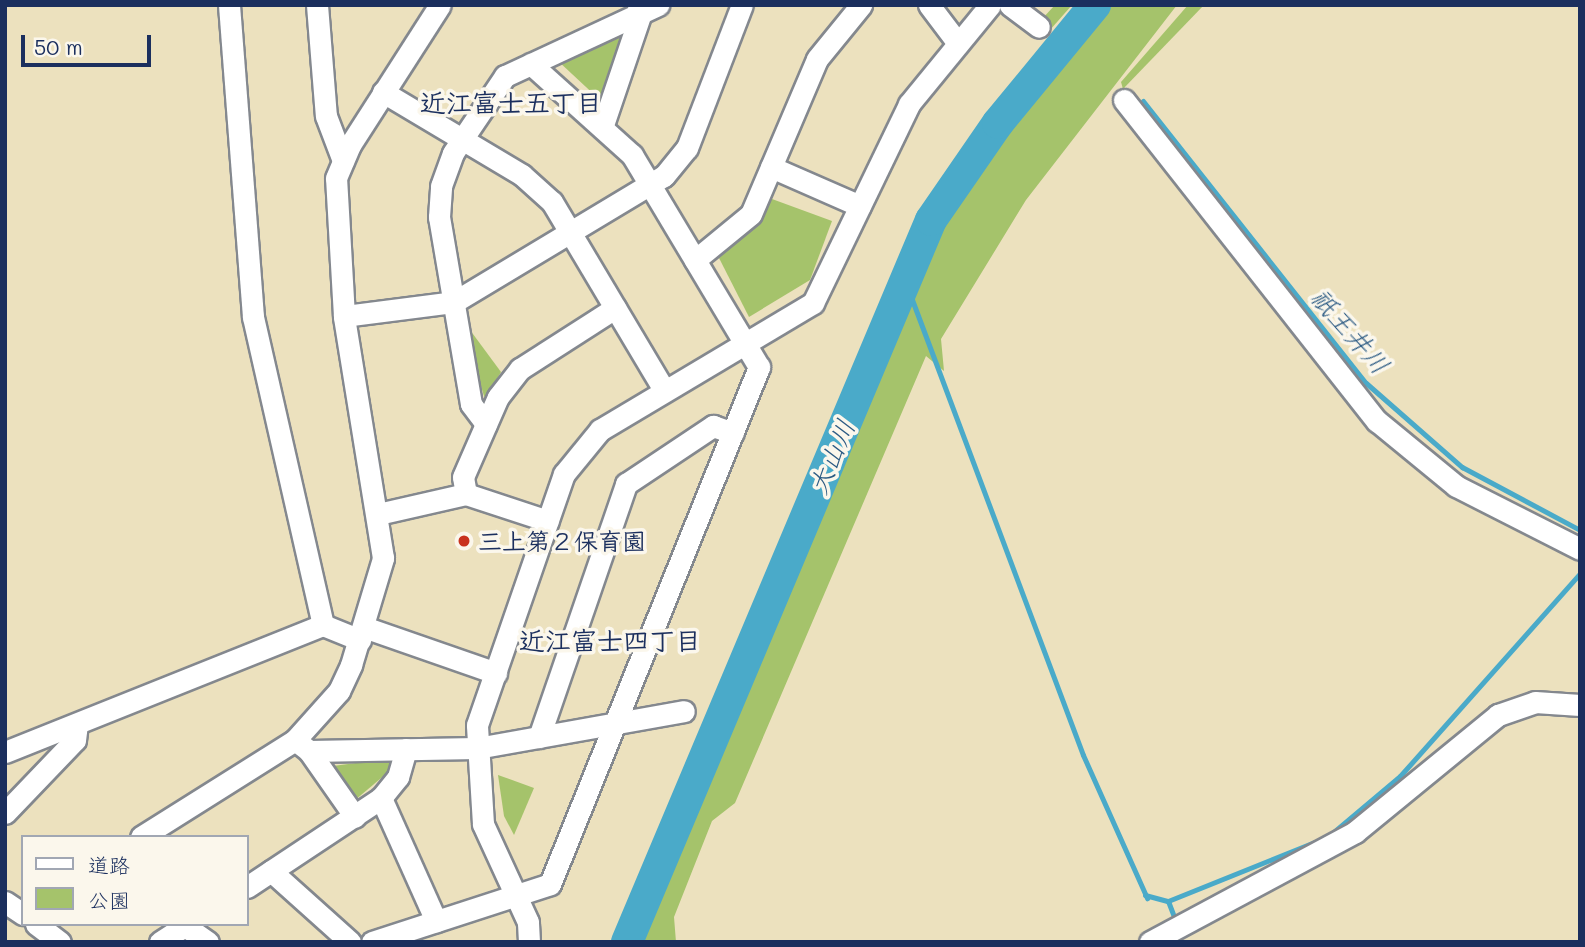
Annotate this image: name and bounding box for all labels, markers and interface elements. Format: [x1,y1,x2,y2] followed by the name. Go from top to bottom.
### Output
[24,21,154,65] scale bar
[34,33,83,60] text: 50 m
[420,87,602,119] district label: 近江富士五丁目
[1304,282,1396,380] water label: 祇王井川
[802,415,862,499] water label: 大山川
[478,527,646,555] place label: 三上第２保育園
[456,533,472,549] marker: 三上第２保育園
[519,625,701,657] district label: 近江富士四丁目
[21,835,248,926] legend
[88,851,130,878] text: 道路
[88,886,130,913] text: 公園

